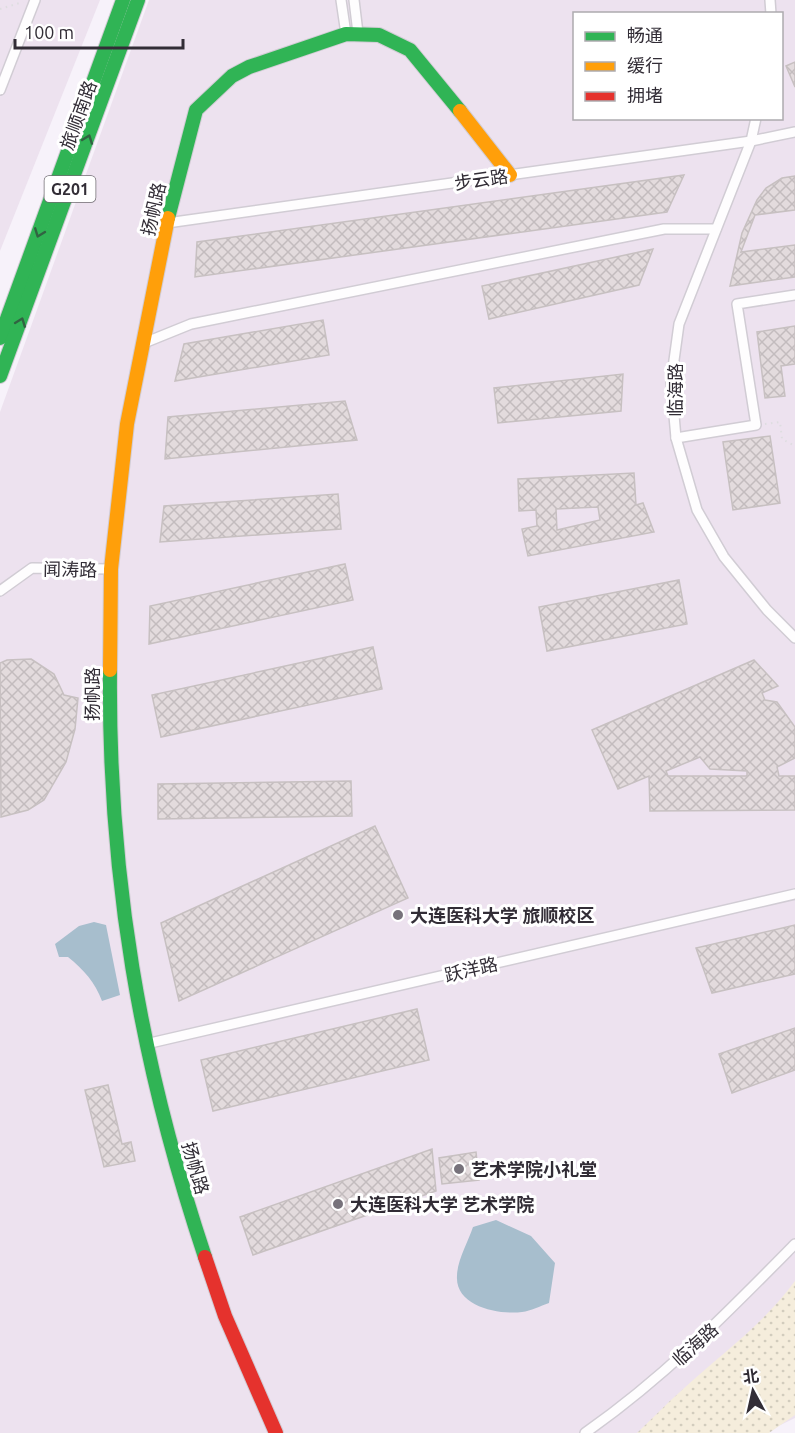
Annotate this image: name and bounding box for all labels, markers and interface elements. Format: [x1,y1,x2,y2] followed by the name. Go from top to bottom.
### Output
[15,12,183,50] scale bar
[573,12,783,120] legend
[24,22,74,42] text: 100 m
[627,25,663,45] text: 畅通
[627,55,663,75] text: 缓行
[56,78,100,152] street label: 旅顺南路
[627,85,663,105] text: 拥堵
[81,134,94,145] one-way arrow
[453,165,509,193] street label: 步云路
[44,176,96,202] road number: G201
[137,180,169,238] street label: 扬帆路
[34,227,47,238] one-way arrow
[13,317,26,327] one-way arrow
[665,363,685,417] street label: 临海路
[43,559,97,579] street label: 闻涛路
[82,667,102,721] street label: 扬帆路
[410,905,594,925] place label: 大连医科大学 旅顺校区
[391,908,405,922] marker: 大连医科大学 旅顺校区
[442,953,500,985] street label: 跃洋路
[179,1139,213,1197] street label: 扬帆路
[471,1159,597,1179] place label: 艺术学院小礼堂
[452,1162,466,1176] marker: 艺术学院小礼堂
[350,1194,534,1214] place label: 大连医科大学 艺术学院
[331,1197,345,1211] marker: 大连医科大学 艺术学院
[668,1319,722,1369] street label: 临海路
[723,1361,783,1421] north arrow
[742,1366,760,1386] text: 北

